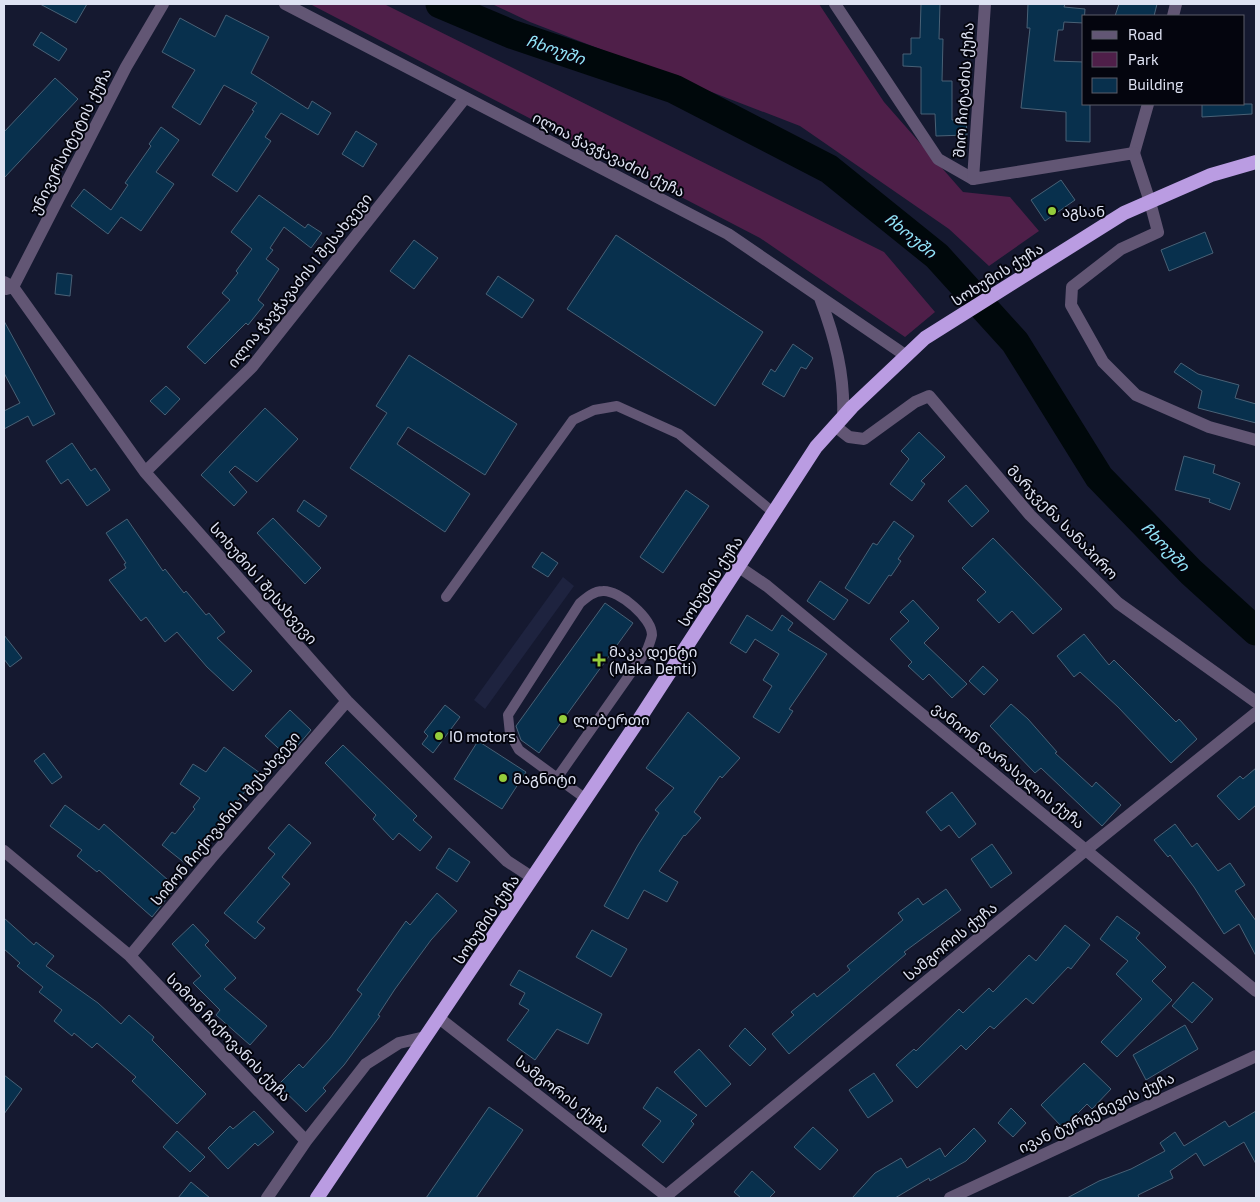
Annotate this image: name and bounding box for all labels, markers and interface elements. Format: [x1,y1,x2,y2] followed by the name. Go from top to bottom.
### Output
[1082,15,1245,105] legend
[949,22,978,158] street label: შიო ჩიტაძის ქუჩა
[1128,25,1163,43] text: Road
[524,30,588,69] water label: ჩხოუში
[1128,50,1159,68] text: Park
[25,65,116,218] street label: უნივერსიტეტის ქუჩა
[1128,75,1184,93] text: Building
[529,108,688,201] street label: ილია ჭავჭავაძის ქუჩა
[223,189,376,371] street label: ილია ჭავჭავაძის I შესახვევი
[1062,202,1105,221] place label: აგსან
[1046,205,1058,217] marker: აგსან
[881,209,941,263] water label: ჩხოუში
[948,239,1047,310] street label: სოხუმის ქუჩა
[1003,461,1122,584] street label: მარჯვენა სანაპირო
[1137,518,1194,576] water label: ჩხოუში
[206,519,322,648] street label: სოხუმის I შესახვევი
[674,532,747,630] street label: სოხუმის ქუჩა
[609,642,697,677] place label: მაკა დენტი (Maka Denti)
[593,654,605,666] marker: მაკა დენტი (Maka Denti)
[929,698,1089,833] street label: ვანიონ დარასელის ქუჩა
[573,710,650,729] place label: ლიბერთი
[557,713,569,725] marker: ლიბერთი
[147,727,304,909] street label: სიმონ ჩიქოვანის I შესახვევი
[449,727,516,745] place label: IO motors
[433,730,445,742] marker: IO motors
[513,769,576,788] place label: მაგნიტი
[497,772,509,784] marker: მაგნიტი
[449,871,523,968] street label: სოხუმის ქუჩა
[900,898,1001,985] street label: სამგორის ქუჩა
[162,969,295,1106] street label: სიმონ ჩიქოვანის ქუჩა
[512,1052,614,1137] street label: სამგორის ქუჩა
[1015,1068,1177,1157] street label: ივან ტურგენევის ქუჩა

